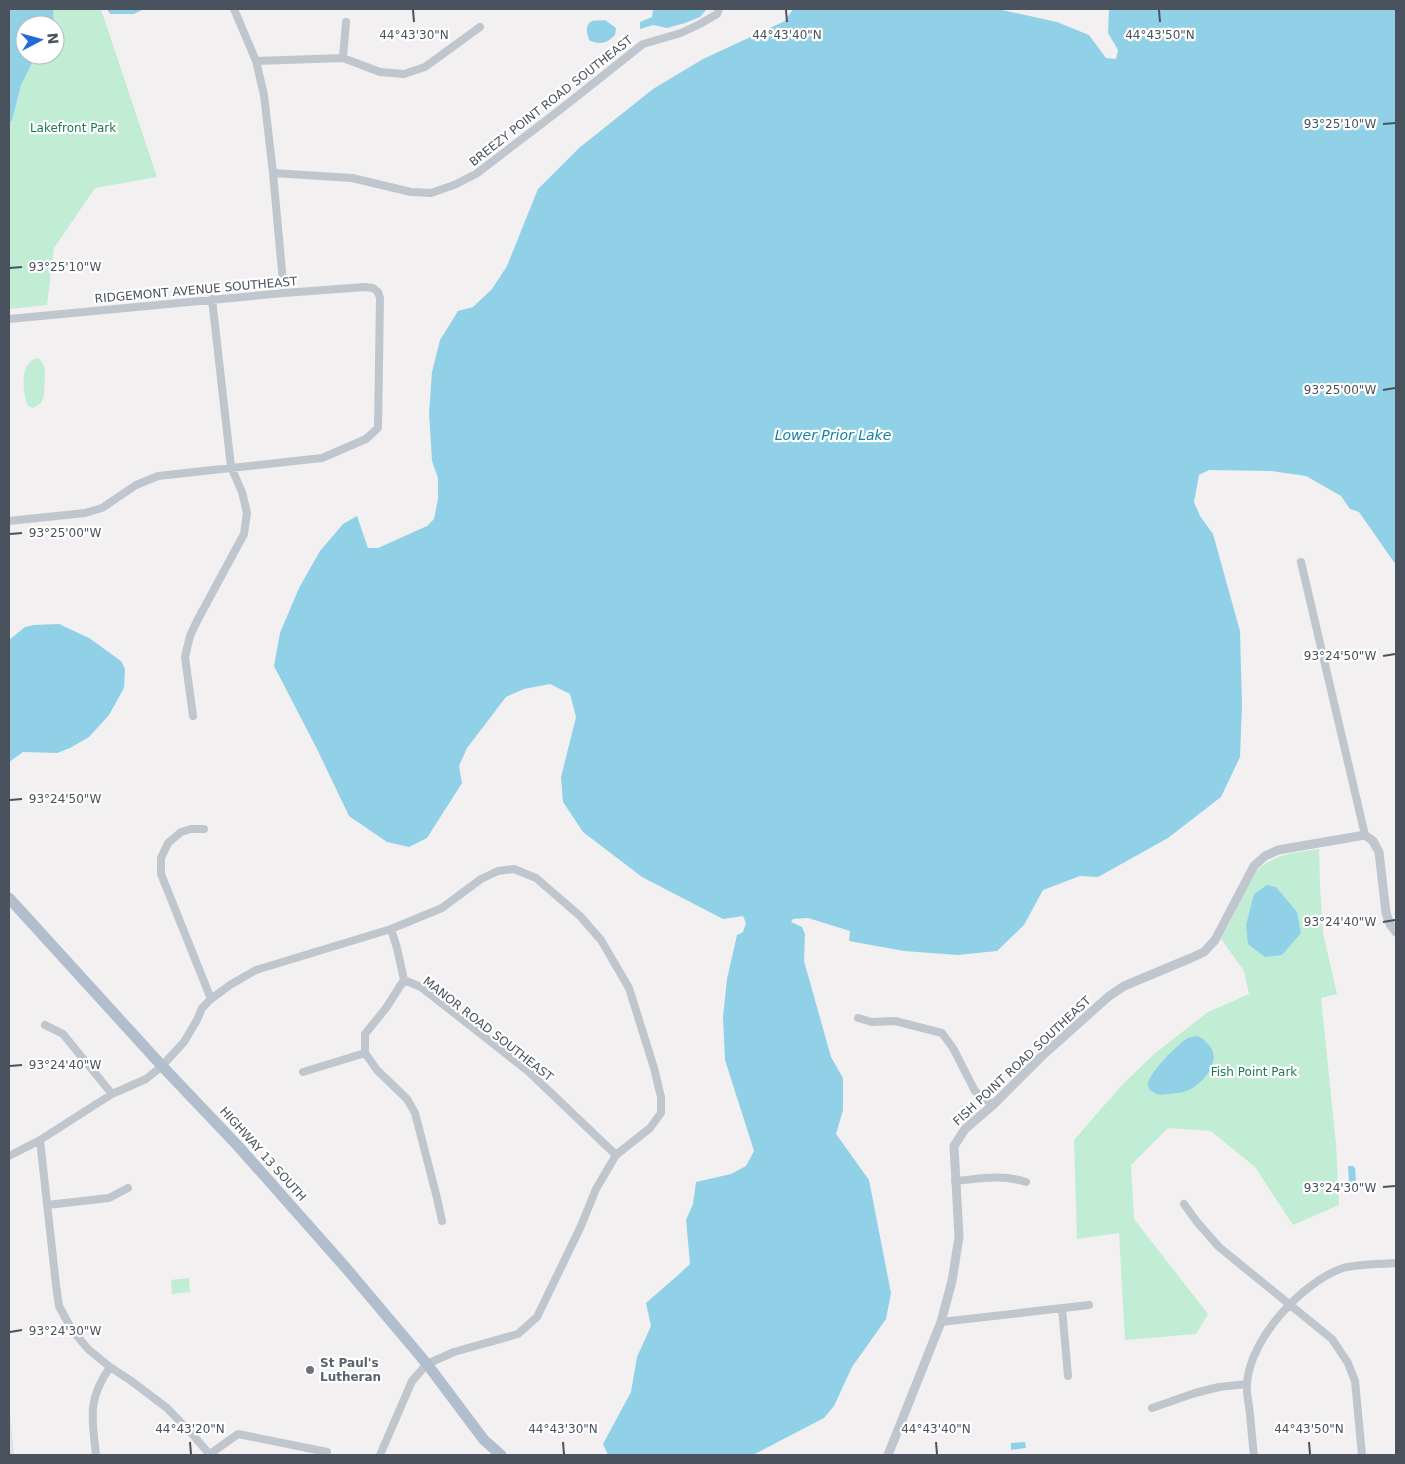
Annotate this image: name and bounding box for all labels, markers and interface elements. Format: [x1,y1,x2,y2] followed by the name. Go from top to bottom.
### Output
[15,15,65,65] north arrow
[379,28,449,42] text: 44°43'30"N
[752,28,822,42] text: 44°43'40"N
[1125,28,1195,42] text: 44°43'50"N
[44,32,61,45] text: N
[467,33,636,169] street label: BREEZY POINT ROAD SOUTHEAST
[1304,117,1376,131] text: 93°25'10"W
[30,121,116,135] park label: Lakefront Park
[29,260,101,274] text: 93°25'10"W
[94,274,299,306] street label: RIDGEMONT AVENUE SOUTHEAST
[1304,383,1376,397] text: 93°25'00"W
[775,427,891,443] water label: Lower Prior Lake
[29,526,101,540] text: 93°25'00"W
[1304,649,1376,663] text: 93°24'50"W
[29,792,101,806] text: 93°24'50"W
[1304,915,1376,929] text: 93°24'40"W
[420,974,556,1084] street label: MANOR ROAD SOUTHEAST
[950,993,1094,1129] street label: FISH POINT ROAD SOUTHEAST
[29,1058,101,1072] text: 93°24'40"W
[1211,1065,1297,1079] park label: Fish Point Park
[217,1104,309,1204] street label: HIGHWAY 13 SOUTH
[1304,1181,1376,1195] text: 93°24'30"W
[29,1324,101,1338] text: 93°24'30"W
[320,1356,381,1384] place label: St Paul's Lutheran
[304,1364,316,1376] marker: St Paul's Lutheran
[155,1422,225,1436] text: 44°43'20"N
[528,1422,598,1436] text: 44°43'30"N
[901,1422,971,1436] text: 44°43'40"N
[1274,1422,1344,1436] text: 44°43'50"N

